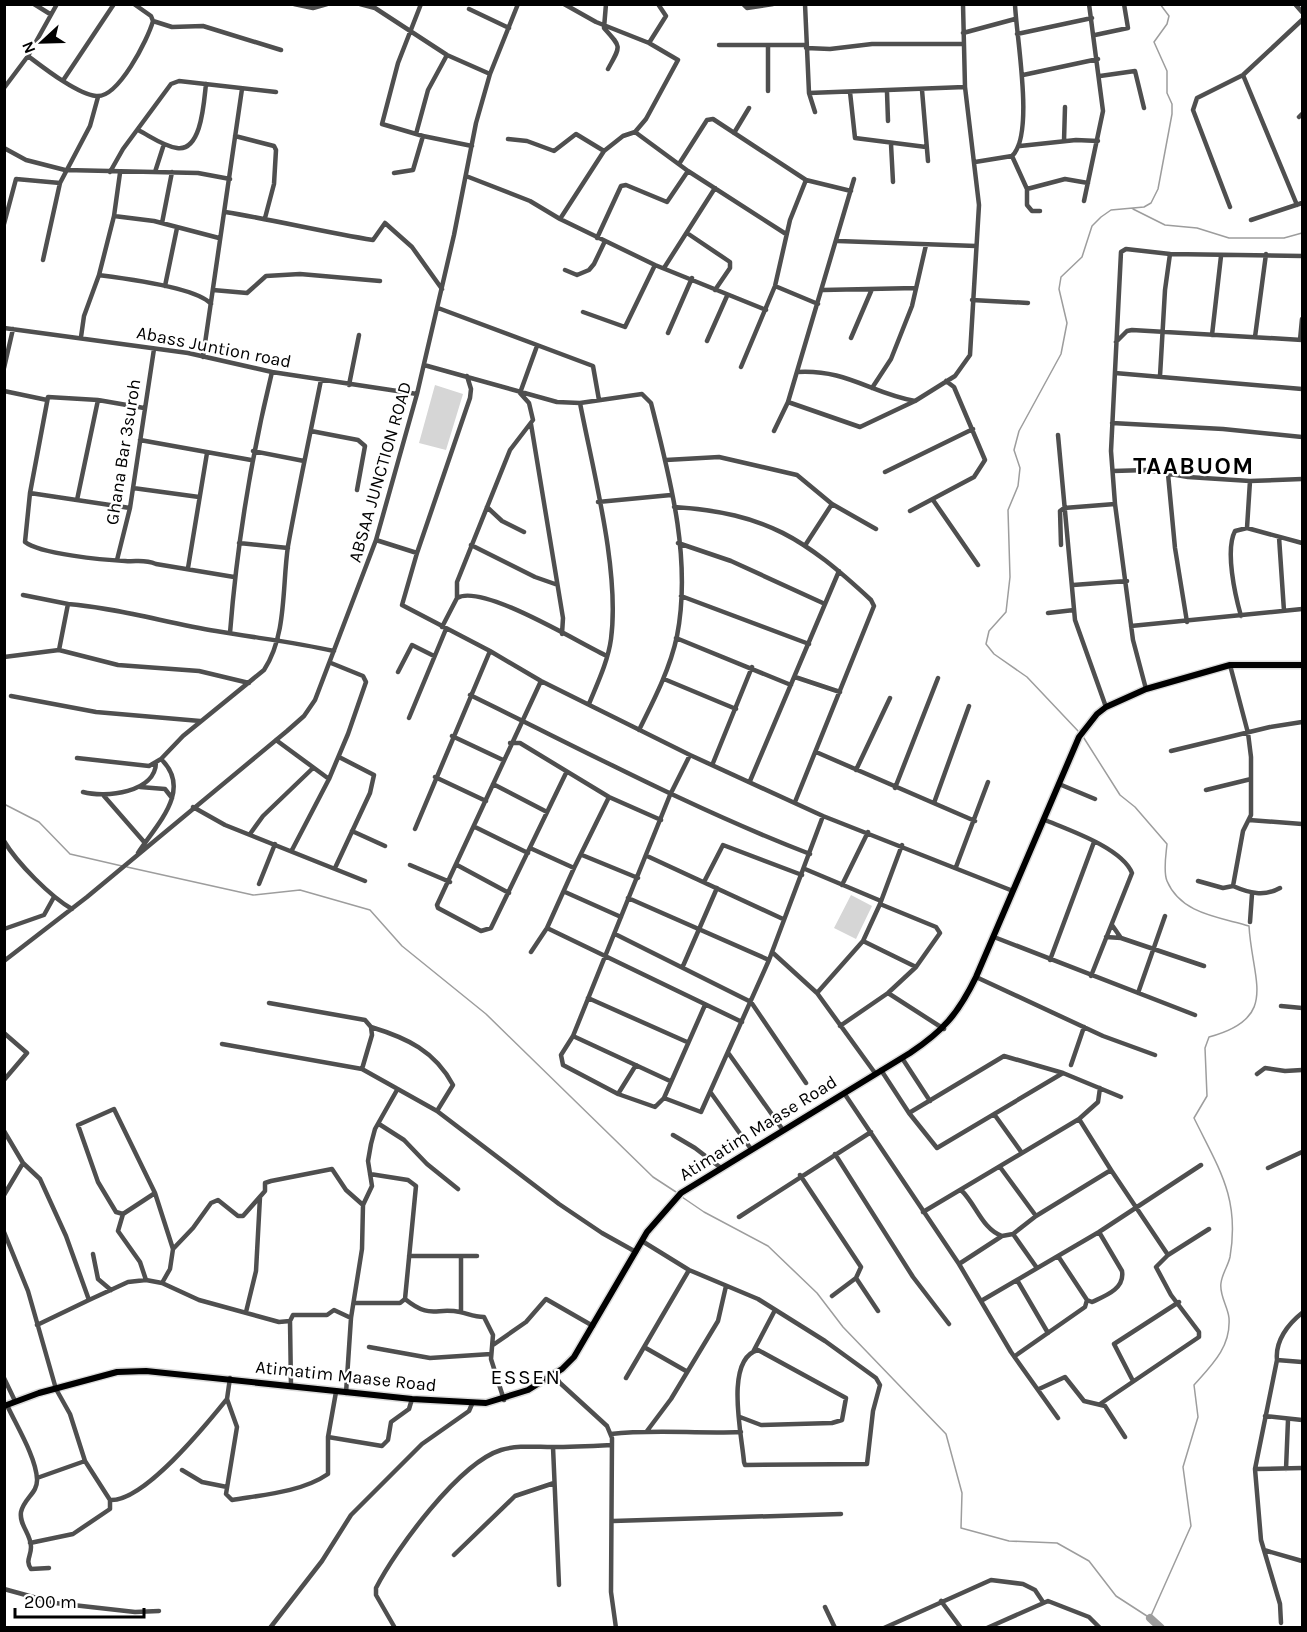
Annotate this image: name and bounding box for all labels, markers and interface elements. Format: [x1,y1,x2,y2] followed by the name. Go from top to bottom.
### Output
[12,12,72,72] north arrow
[18,39,40,56] text: N
[135,321,293,373] street label: Abass Juntion road
[101,377,145,527] street label: Ghana Bar 3suroh
[344,379,416,565] street label: ABSAA JUNCTION ROAD
[1133,452,1255,480] district label: TAABUOM
[675,1070,841,1186] street label: Atimatim Maase Road
[254,1356,438,1396] street label: Atimatim Maase Road
[491,1365,561,1389] district label: ESSEN
[15,1581,144,1619] scale bar
[24,1591,77,1613] text: 200 m

